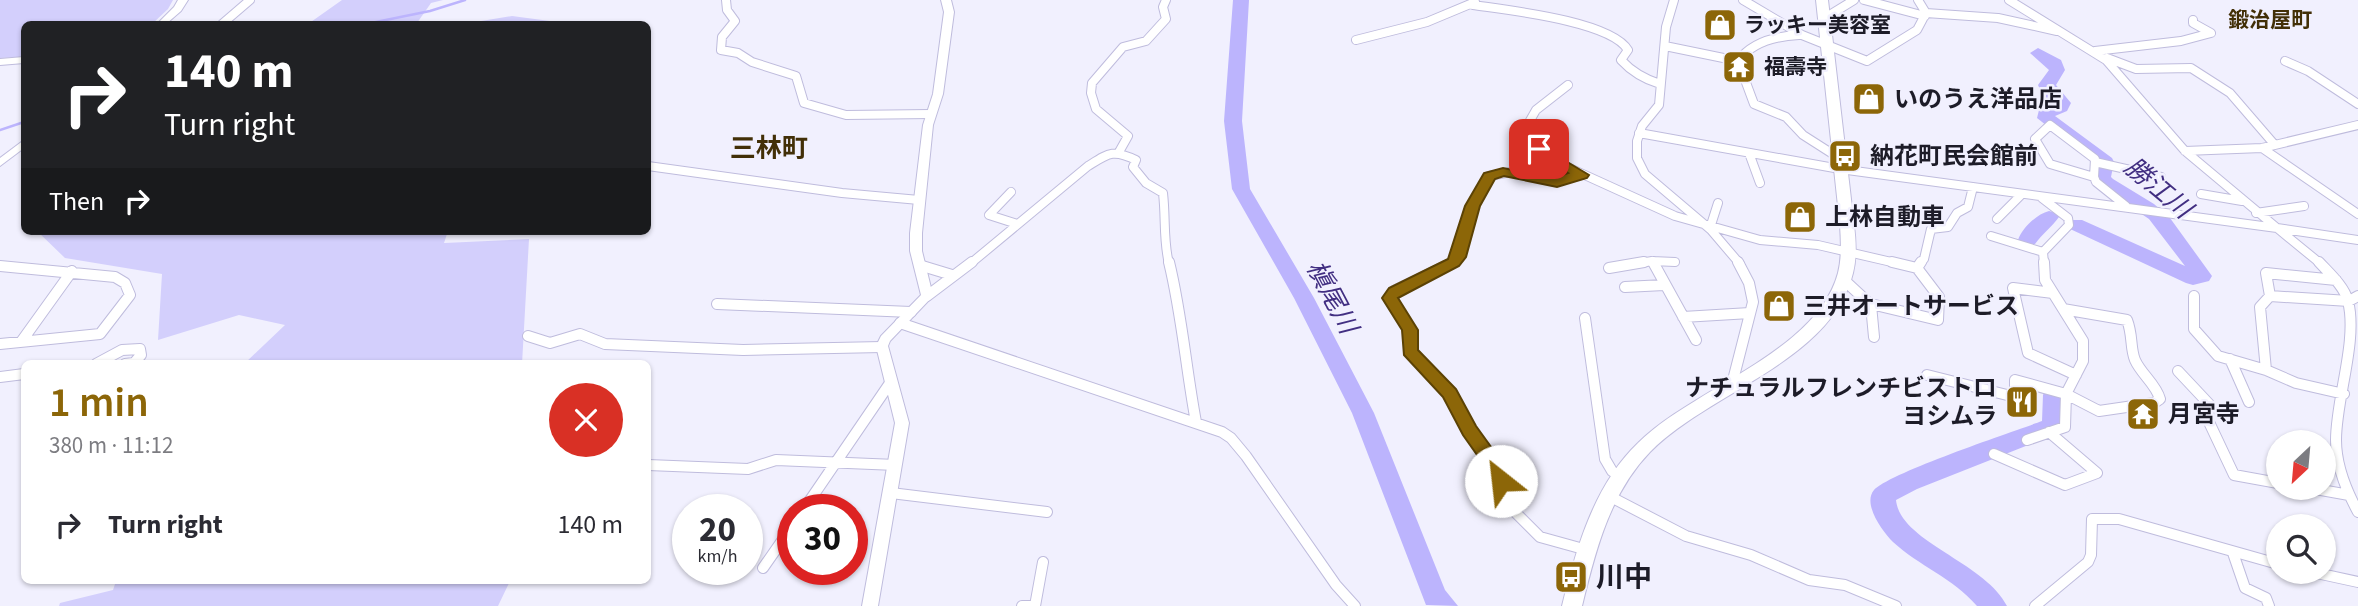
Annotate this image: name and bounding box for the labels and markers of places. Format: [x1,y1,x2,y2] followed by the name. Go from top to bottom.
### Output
[1701,6,1739,44] shop icon: ラッキー美容室
[1744,10,1891,40] place label: ラッキー美容室
[1720,48,1758,86] temple icon: 福壽寺
[1764,52,1827,82] place label: 福壽寺
[1850,80,1888,118] shop icon: いのうえ洋品店
[1894,82,2062,117] place label: いのうえ洋品店
[1509,119,1569,179] pin
[1826,137,1864,175] bus stop icon: 納花町民会館前
[1870,139,2038,174] place label: 納花町民会館前
[1781,198,1819,236] shop icon: 上林自動車
[1825,200,1945,235] place label: 上林自動車
[1760,287,1798,325] shop icon: 三井オートサービス
[1803,289,2019,324] place label: 三井オートサービス
[1685,371,1997,434] place label: ナチュラルフレンチビストロ ヨシムラ
[2003,383,2041,421] restaurant icon: ナチュラルフレンチビストロ ヨシムラ
[2124,395,2162,433] temple icon: 月宮寺
[2168,397,2240,432] place label: 月宮寺
[1596,557,1652,597] place label: 川中
[1552,558,1590,596] bus stop icon: 川中

